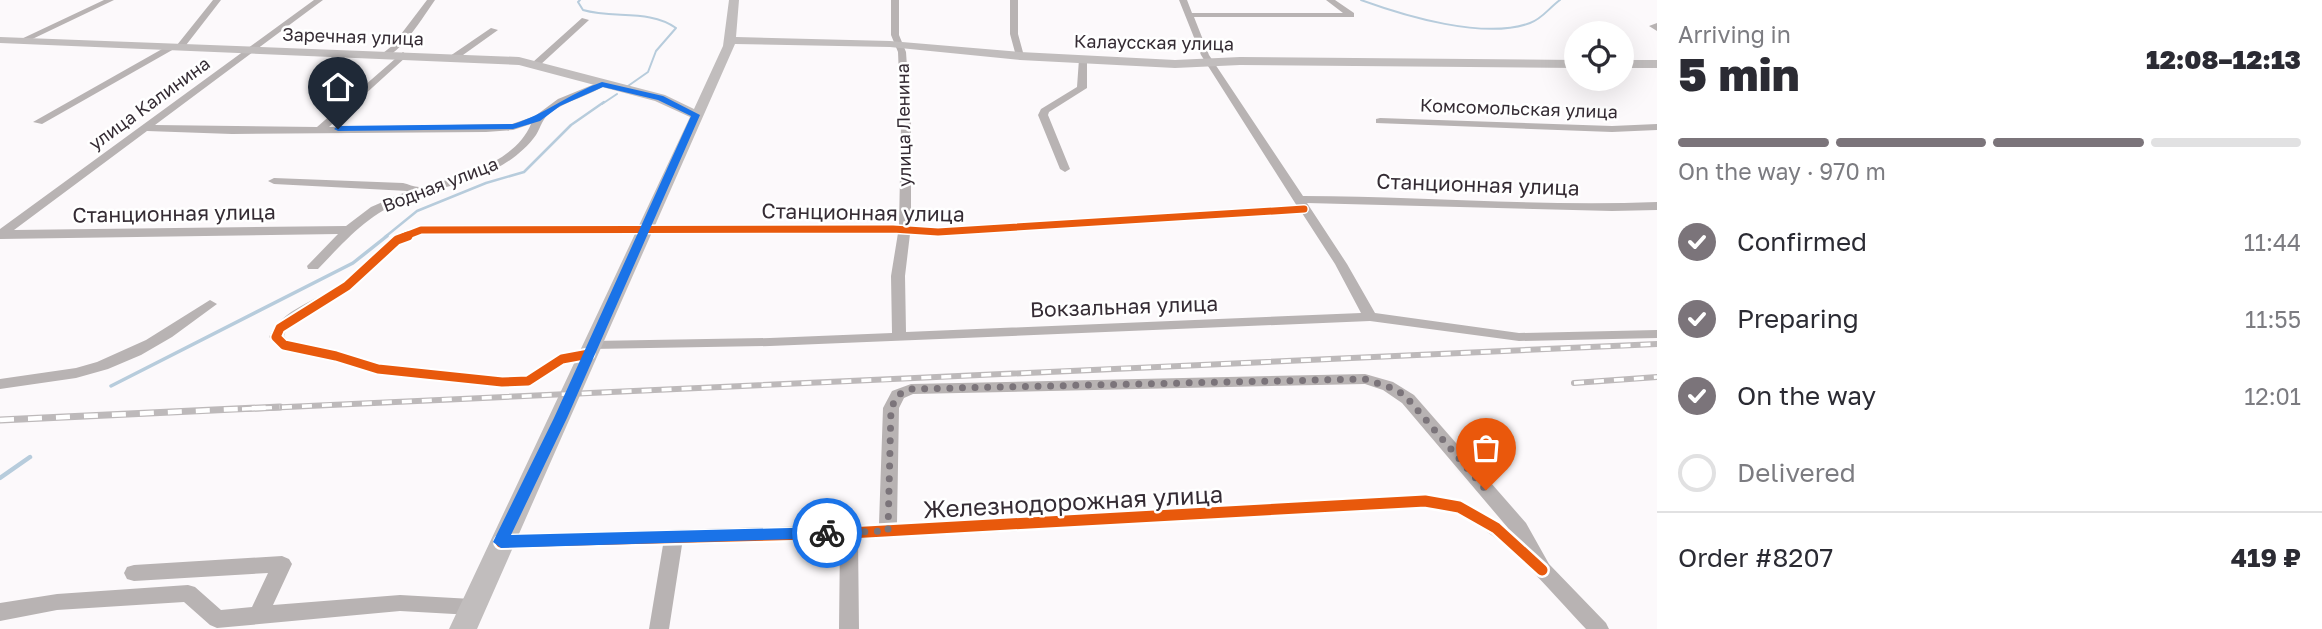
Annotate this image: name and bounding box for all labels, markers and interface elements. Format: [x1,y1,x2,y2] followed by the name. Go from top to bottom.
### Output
[1678,20,1791,48] text: Arriving in
[1564,21,1634,91] map controls
[1564,21,1634,91] button: locate
[282,23,424,49] street label: Заречная улица
[1074,30,1234,54] street label: Калаусская улица
[2146,44,2301,75] text: 12:08–12:13
[1678,46,1800,101] text: 5 min
[84,52,214,154] street label: улица Калинина
[308,57,368,129] pin
[891,63,915,187] street label: улица Ленина
[319,68,357,106] icon: home
[1420,94,1618,122] street label: Комсомольская улица
[379,152,501,216] street label: Водная улица
[1678,157,1886,185] text: On the way · 970 m
[1376,167,1580,201] street label: Станционная улица
[761,197,965,227] street label: Станционная улица
[72,198,276,228] street label: Станционная улица
[1678,223,1716,261] icon: check
[1737,226,1867,257] text: Confirmed
[2244,228,2301,256] text: 11:44
[1030,290,1218,322] street label: Вокзальная улица
[1678,300,1716,338] icon: check
[1737,303,1859,334] text: Preparing
[2245,305,2301,333] text: 11:55
[1678,377,1716,415] icon: check
[1737,380,1876,411] text: On the way
[2244,382,2301,410] text: 12:01
[1456,418,1516,490] pin
[1467,429,1505,467] icon: bag
[1737,457,1856,488] text: Delivered
[922,479,1224,523] street label: Железнодорожная улица
[792,498,862,568] courier
[808,514,846,552] icon: bike
[1678,542,1833,573] text: Order #8207
[2231,542,2301,573] text: 419 ₽

